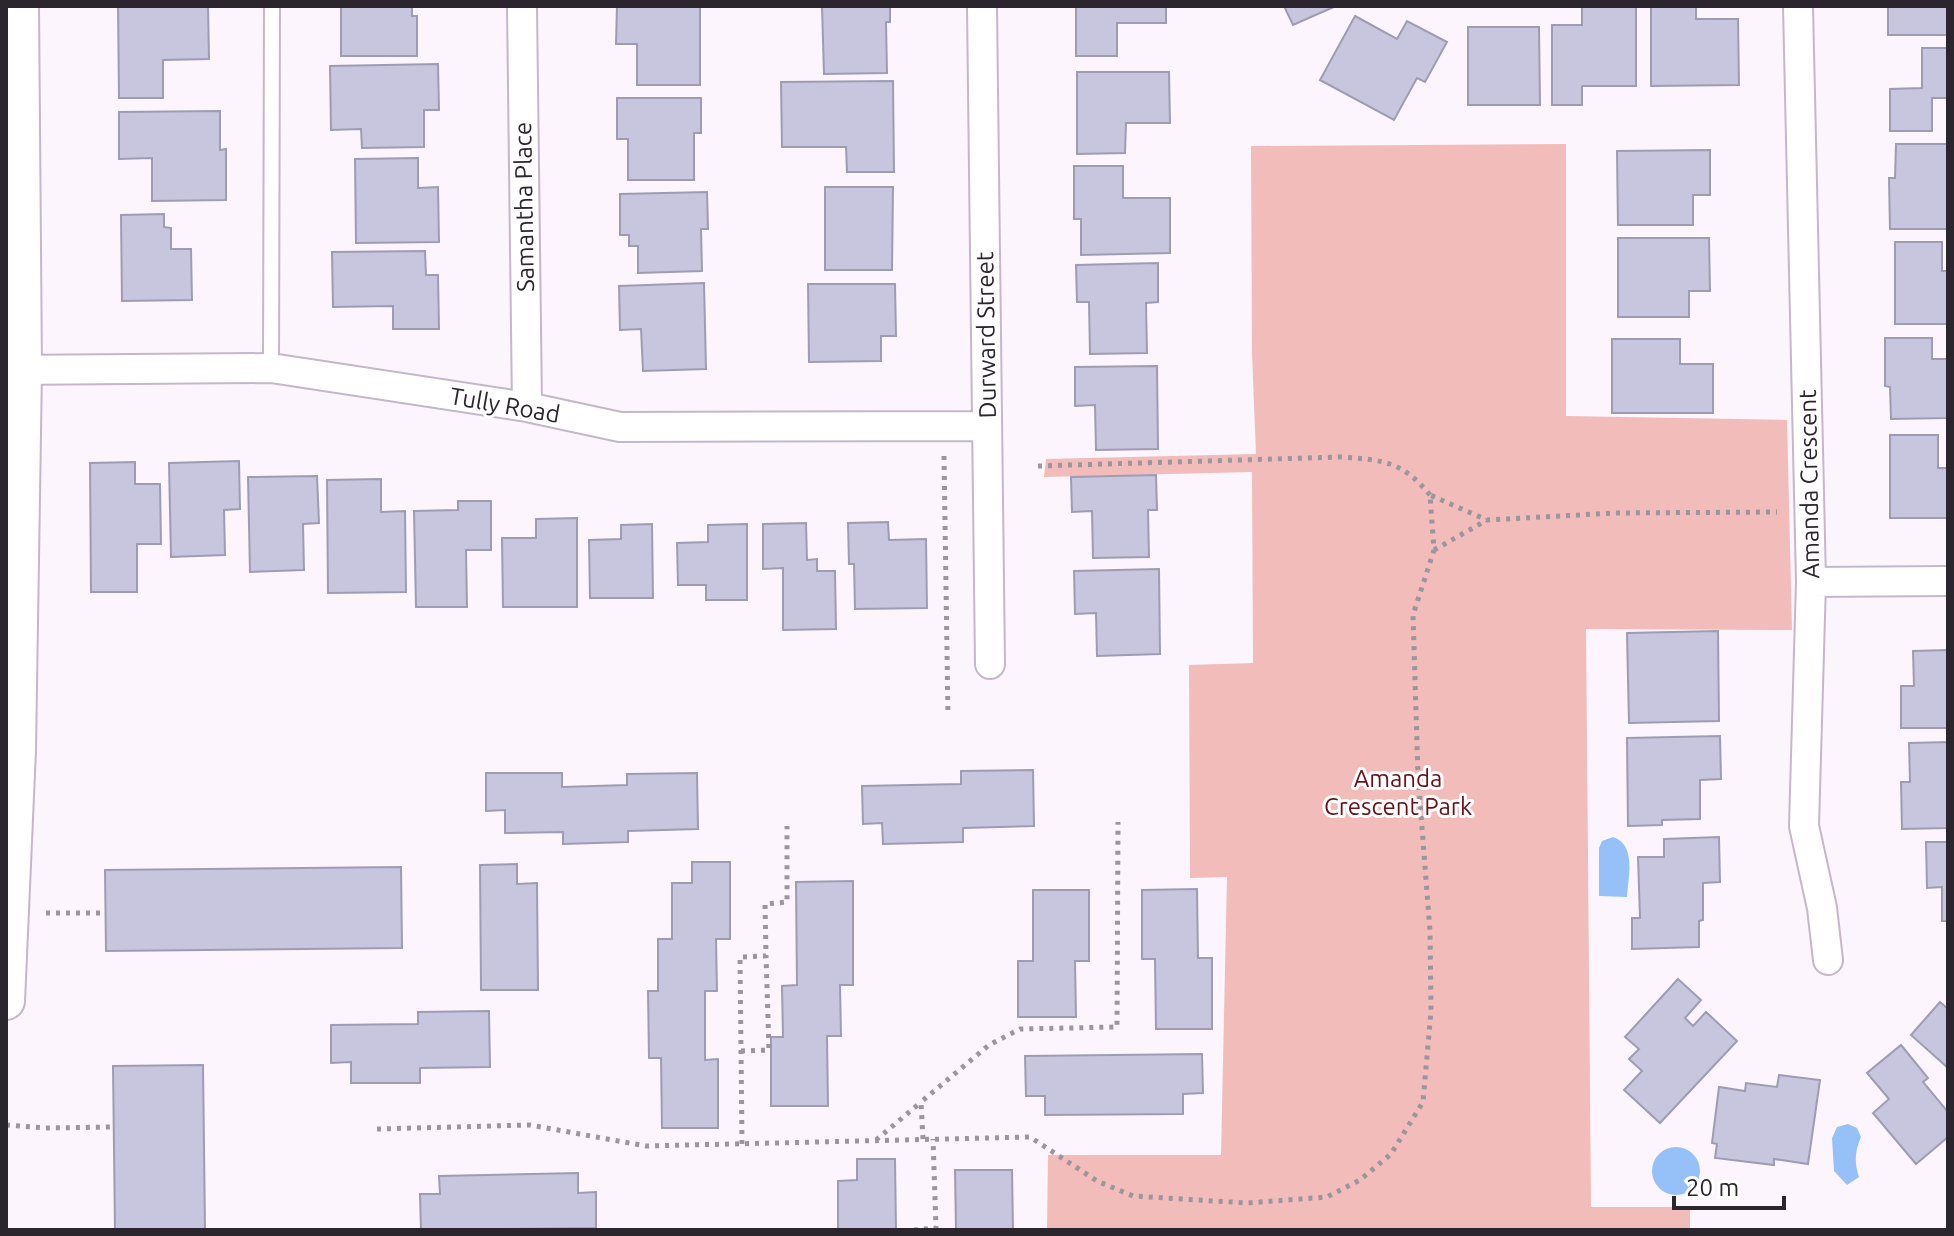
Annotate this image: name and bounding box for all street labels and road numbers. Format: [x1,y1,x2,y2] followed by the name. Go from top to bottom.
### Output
[509,122,539,292] street label: Samantha Place
[971,251,1001,419] street label: Durward Street
[448,382,562,428] street label: Tully Road
[1794,389,1824,579] street label: Amanda Crescent

